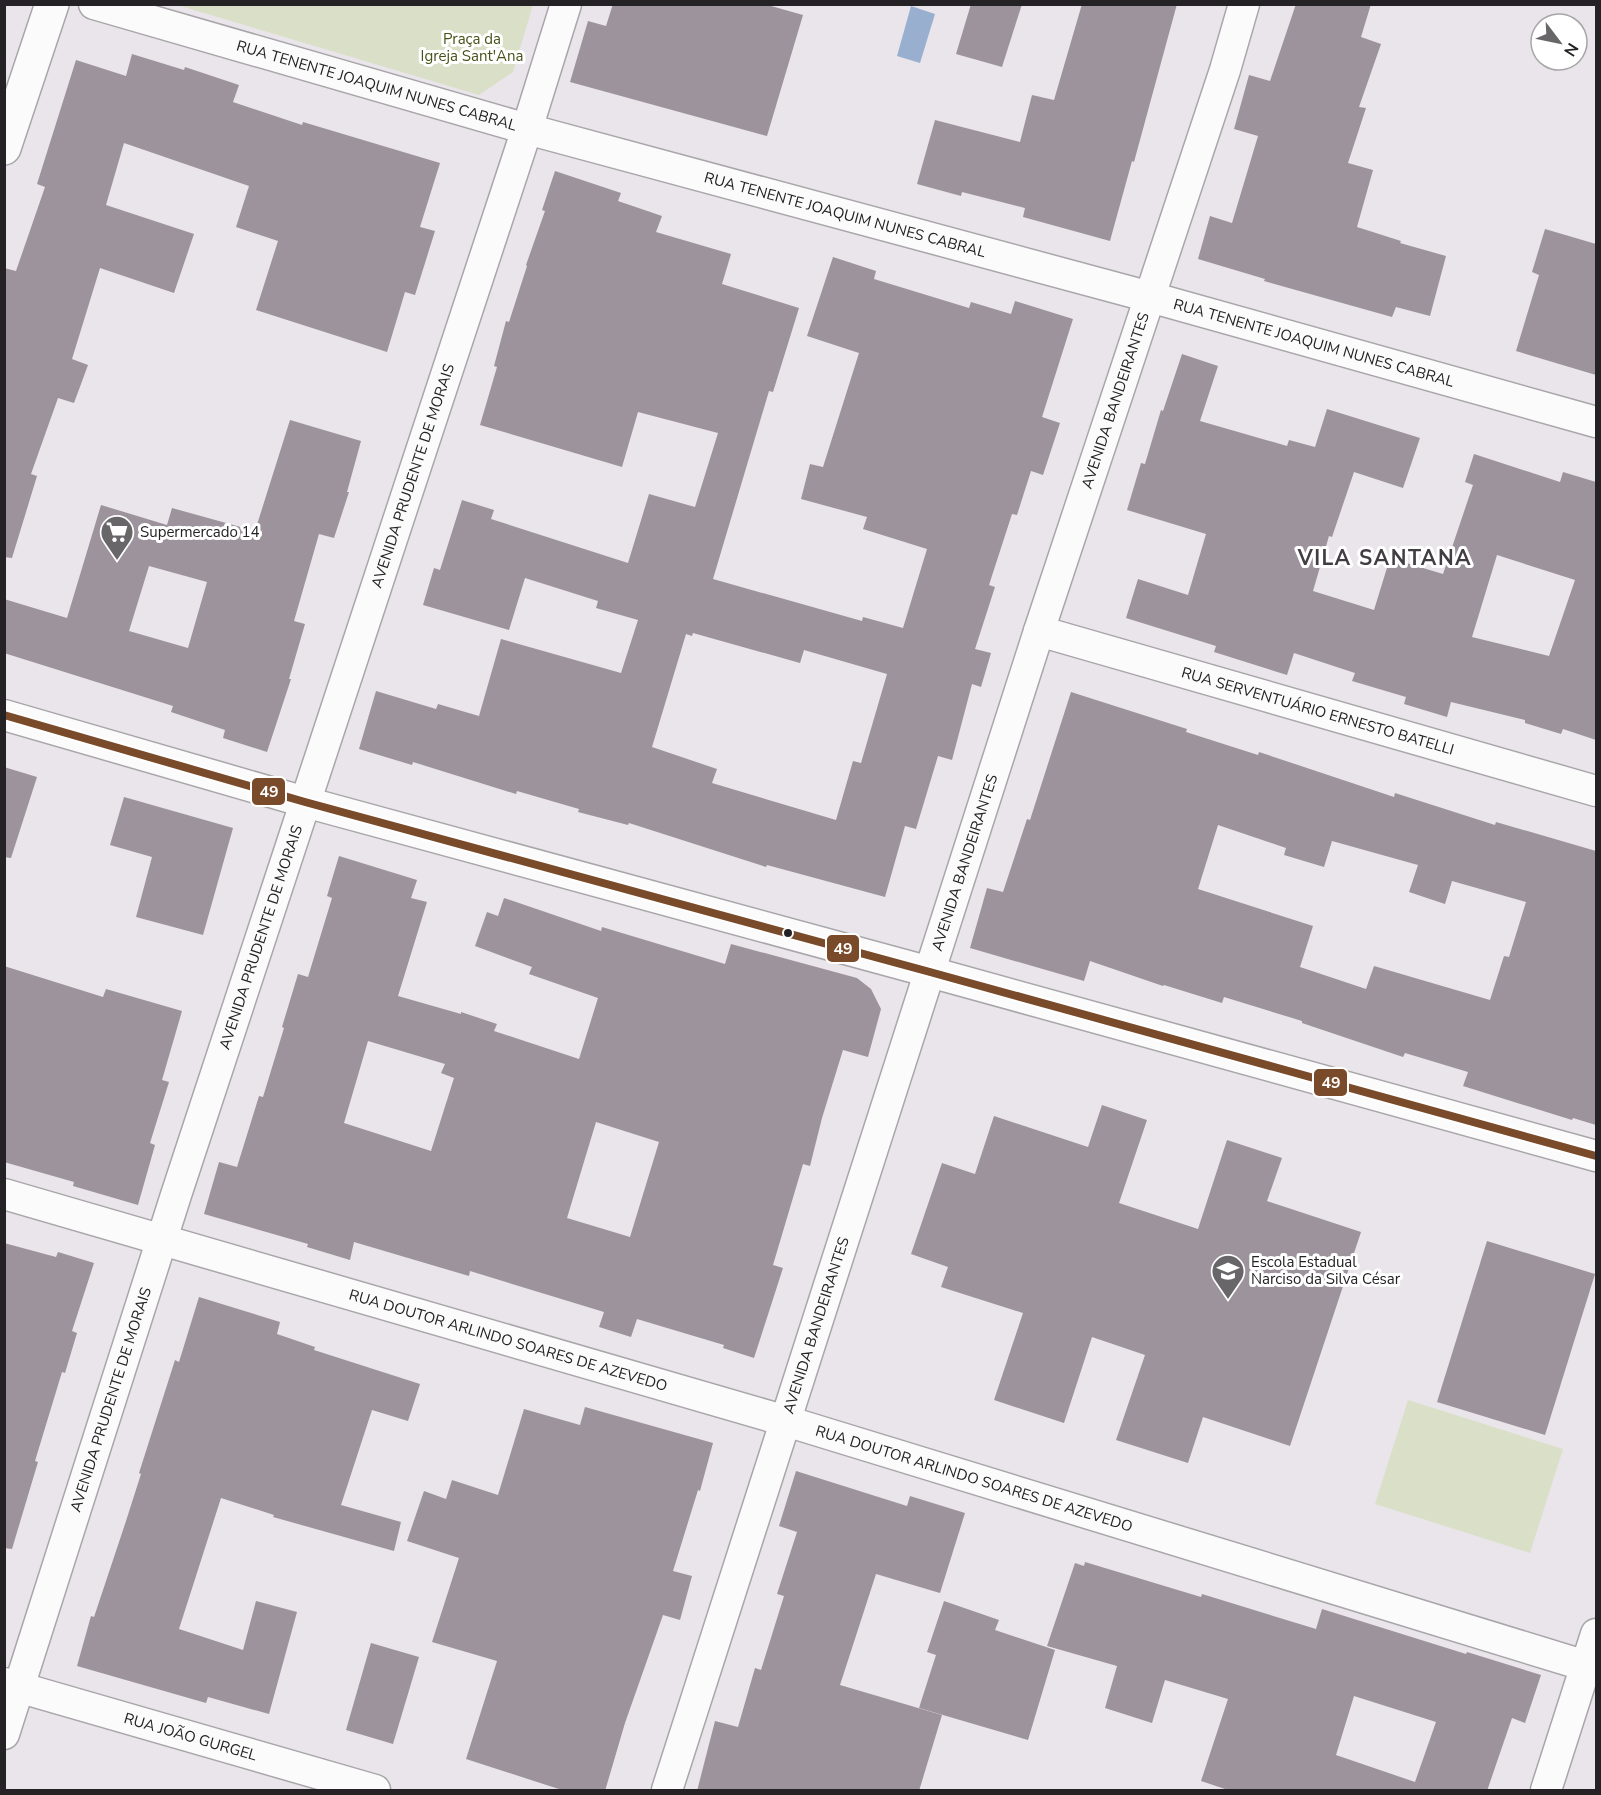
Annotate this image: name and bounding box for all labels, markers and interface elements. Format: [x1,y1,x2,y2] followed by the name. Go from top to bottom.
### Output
[1529,12,1589,72] north arrow
[421,29,523,66] park label: Praça da Igreja Sant'Ana
[234,36,519,135] street label: RUA TENENTE JOAQUIM NUNES CABRAL
[1558,39,1583,60] text: N
[702,167,988,262] street label: RUA TENENTE JOAQUIM NUNES CABRAL
[1171,294,1456,392] street label: RUA TENENTE JOAQUIM NUNES CABRAL
[1077,310,1154,491] street label: AVENIDA BANDEIRANTES
[367,361,459,591] street label: AVENIDA PRUDENTE DE MORAIS
[99,514,135,561] supermarket icon: Supermercado 14
[140,522,260,542] place label: Supermercado 14
[1297,544,1472,572] district label: VILA SANTANA
[1179,662,1456,760] street label: RUA SERVENTUÁRIO ERNESTO BATELLI
[927,772,1002,954] street label: AVENIDA BANDEIRANTES
[251,777,286,806] line badge: 49
[259,781,279,803] text: 49
[215,823,307,1052] street label: AVENIDA PRUDENTE DE MORAIS
[782,927,794,939] unlabelled marker
[826,934,860,963] line badge: 49
[833,938,853,960] text: 49
[1313,1068,1348,1097] line badge: 49
[1321,1072,1341,1094] text: 49
[778,1234,854,1416] street label: AVENIDA BANDEIRANTES
[1251,1252,1401,1289] place label: Escola Estadual Narciso da Silva César
[1210,1253,1246,1300] school or university icon: Escola Estadual Narciso da Silva César
[65,1285,156,1515] street label: AVENIDA PRUDENTE DE MORAIS
[347,1285,670,1396] street label: RUA DOUTOR ARLINDO SOARES DE AZEVEDO
[813,1421,1135,1537] street label: RUA DOUTOR ARLINDO SOARES DE AZEVEDO
[122,1708,259,1765] street label: RUA JOÃO GURGEL

